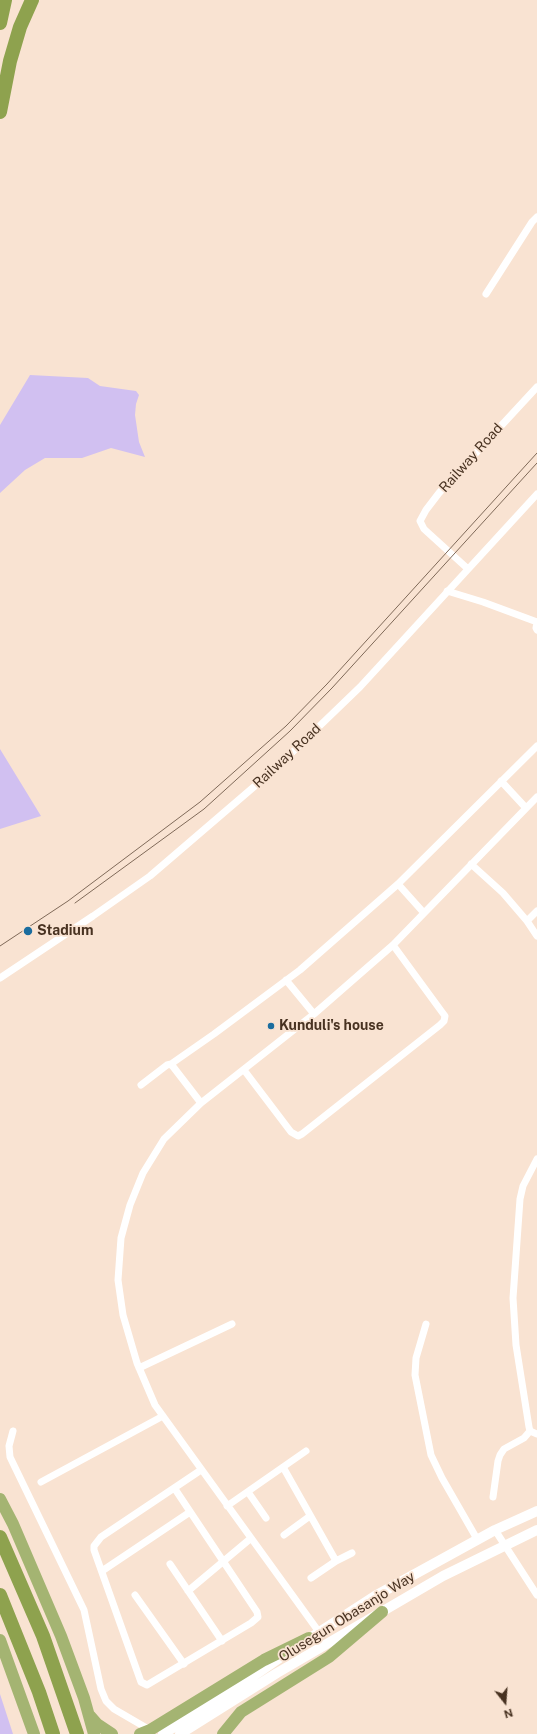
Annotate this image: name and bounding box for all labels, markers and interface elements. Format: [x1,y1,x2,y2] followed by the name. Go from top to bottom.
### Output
[436,420,506,496] street label: Railway Road
[249,720,325,792] street label: Railway Road
[37,923,93,939] place label: Stadium
[22,925,34,937] marker: Stadium
[279,1018,384,1034] place label: Kunduli's house
[266,1021,276,1031] marker: Kunduli's house
[276,1568,418,1666] street label: Olusegun Obasanjo Way
[485,1682,525,1722] north arrow
[503,1706,514,1720] text: N

